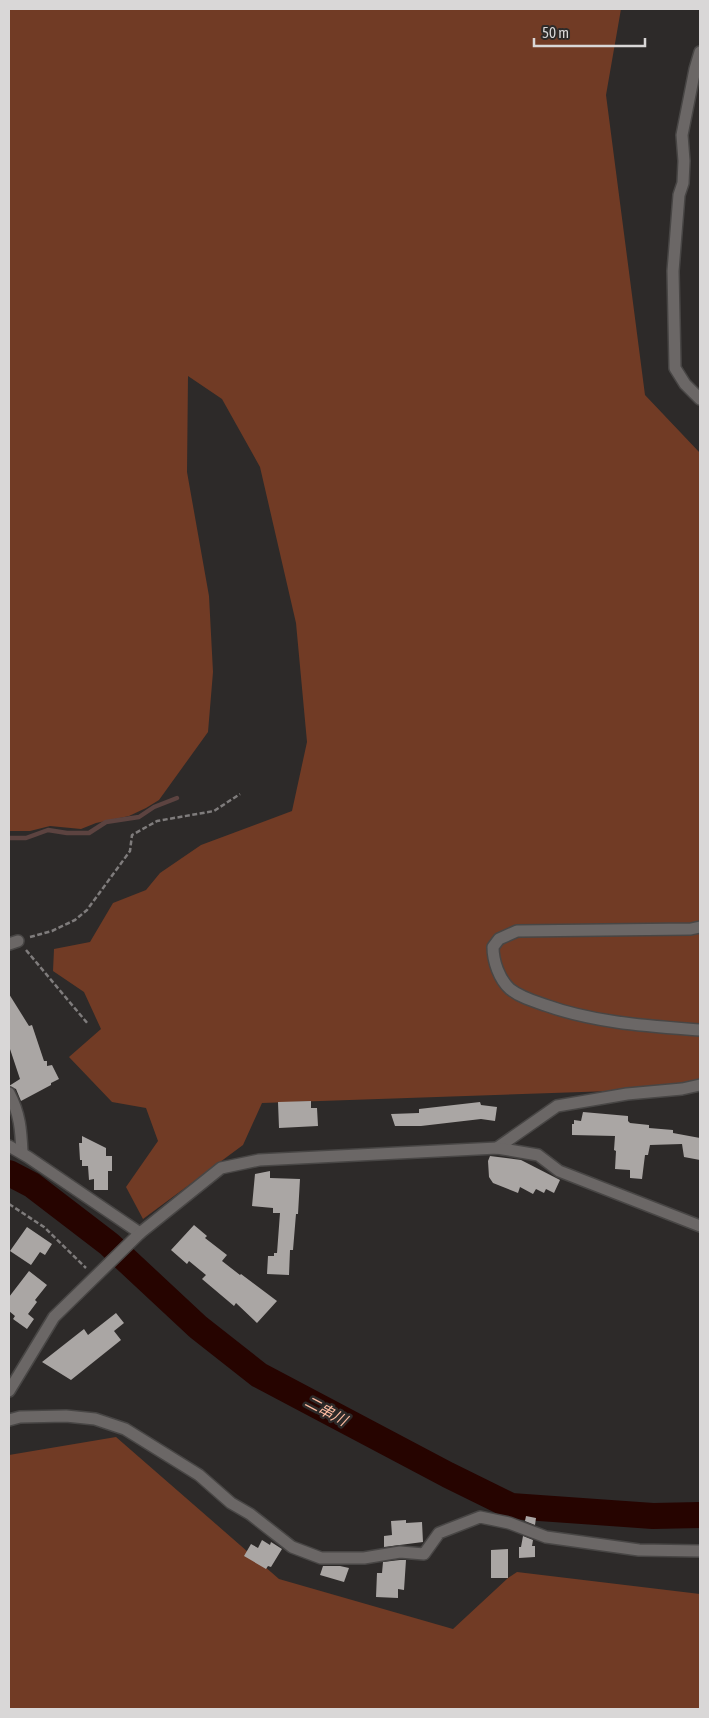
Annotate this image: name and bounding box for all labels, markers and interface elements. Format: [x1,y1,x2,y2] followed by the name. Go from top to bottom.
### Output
[534,15,645,47] scale bar
[542,24,569,41] text: 50 m
[302,1392,352,1430] water label: 二串川

